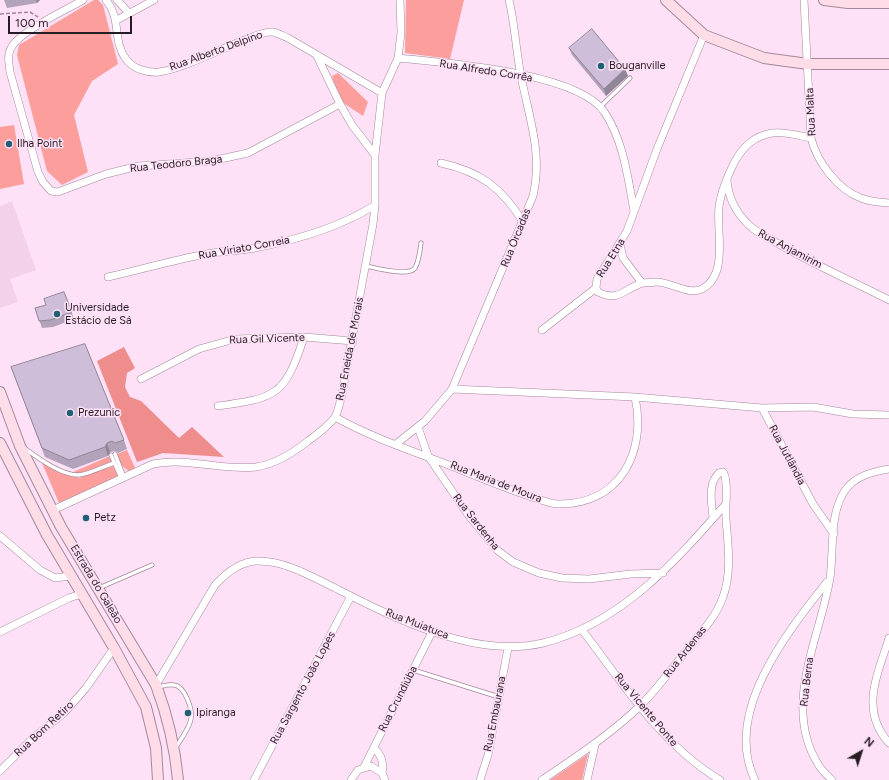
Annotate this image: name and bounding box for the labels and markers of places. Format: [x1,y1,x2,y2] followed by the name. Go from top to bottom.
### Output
[609,59,665,73] place label: Bouganville
[596,61,606,71] marker: Bouganville
[17,137,62,151] place label: Ilha Point
[4,139,14,149] marker: Ilha Point
[65,301,131,327] place label: Universidade Estácio de Sá
[52,309,62,319] marker: Universidade Estácio de Sá
[78,406,120,420] place label: Prezunic
[65,408,75,418] marker: Prezunic
[94,511,116,525] place label: Petz
[81,513,91,523] marker: Petz
[196,706,236,720] place label: Ipiranga
[183,708,193,718] marker: Ipiranga

